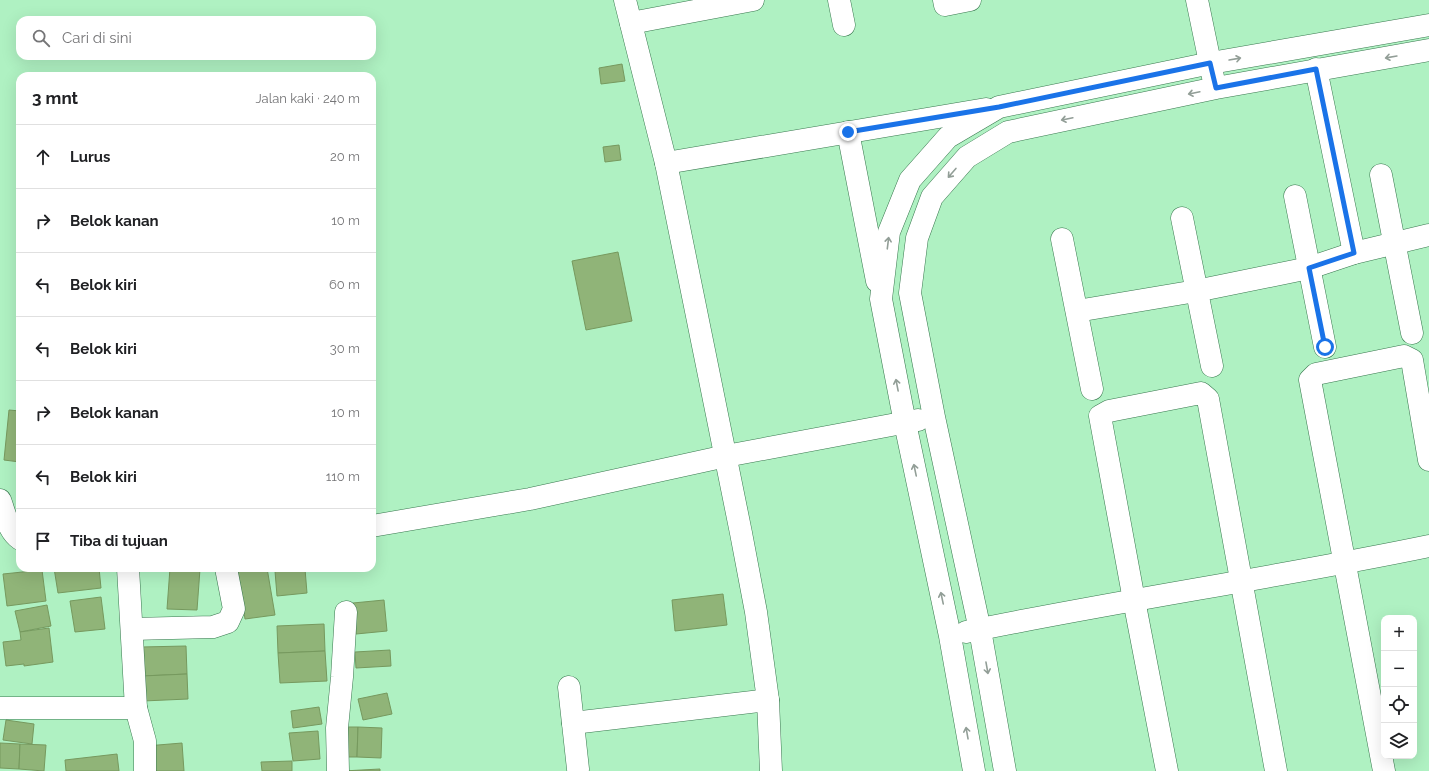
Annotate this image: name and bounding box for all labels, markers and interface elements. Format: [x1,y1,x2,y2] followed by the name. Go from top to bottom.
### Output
[16,16,376,60] search box
[30,27,52,49] icon: search
[62,29,132,47] text: Cari di sini
[1384,53,1397,61] one-way arrow
[1228,55,1241,63] one-way arrow
[32,88,78,108] text: 3 mnt
[1188,89,1201,97] one-way arrow
[255,91,360,106] text: Jalan kaki · 240 m
[1060,116,1073,124] one-way arrow
[839,123,857,141] route end
[32,146,54,168] icon: ahead
[70,148,111,166] text: Lurus
[330,149,360,164] text: 20 m
[948,168,957,179] one-way arrow
[32,210,54,232] icon: right
[70,212,159,230] text: Belok kanan
[331,213,360,228] text: 10 m
[884,237,891,250] one-way arrow
[32,274,54,296] icon: left
[70,276,137,294] text: Belok kiri
[329,277,360,292] text: 60 m
[32,338,54,360] icon: left
[1316,338,1334,356] route start
[70,340,137,358] text: Belok kiri
[330,341,360,356] text: 30 m
[893,379,901,392] one-way arrow
[32,402,54,424] icon: right
[70,404,159,422] text: Belok kanan
[331,405,360,420] text: 10 m
[911,464,919,477] one-way arrow
[32,466,54,488] icon: left
[70,468,137,486] text: Belok kiri
[326,469,360,484] text: 110 m
[32,530,54,552] icon: arrive
[70,532,168,550] text: Tiba di tujuan
[938,592,946,605] one-way arrow
[1381,615,1417,759] map controls
[1381,615,1417,651] button: +
[1381,651,1417,687] button: −
[983,661,991,674] one-way arrow
[1381,687,1417,723] button: locate
[1381,723,1417,759] button: layers
[963,726,971,739] one-way arrow

